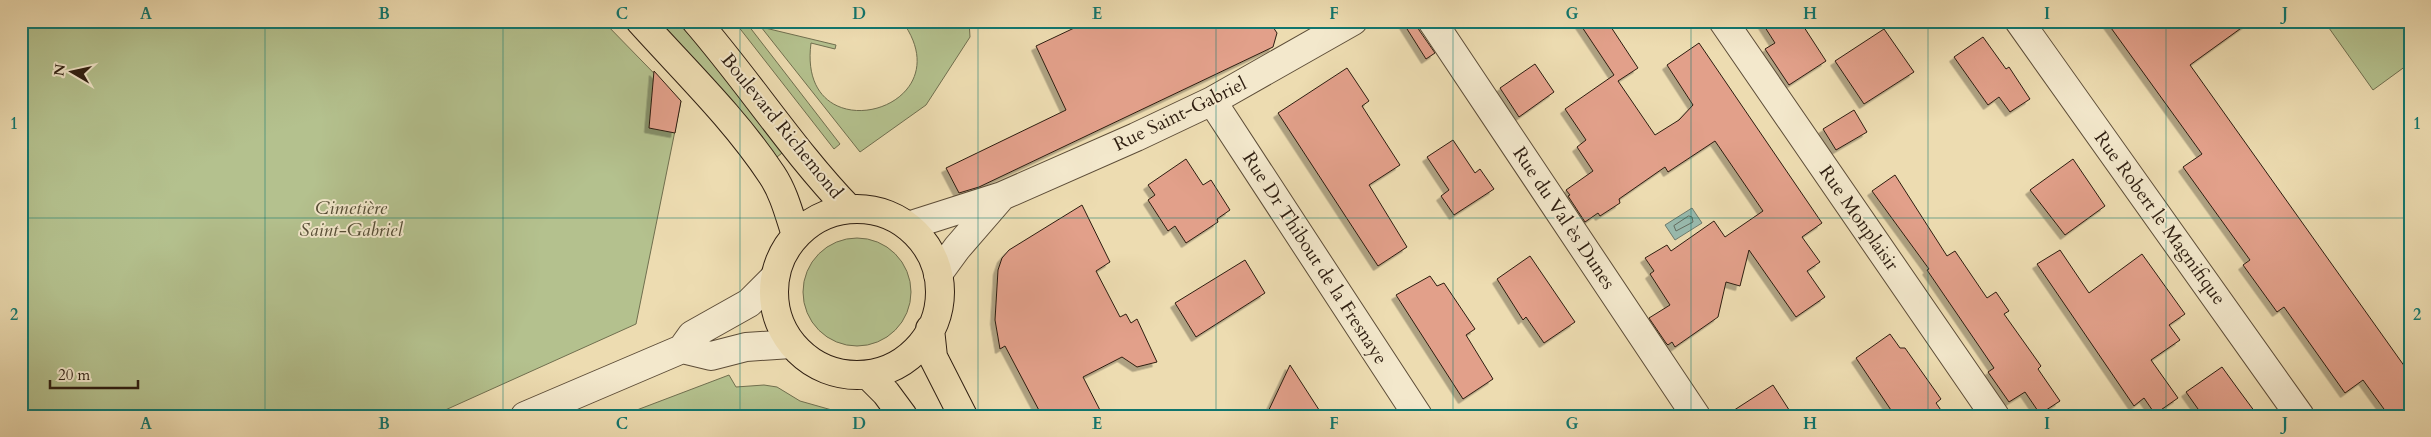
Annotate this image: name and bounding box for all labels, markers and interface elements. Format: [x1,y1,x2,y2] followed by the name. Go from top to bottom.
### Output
[140,3,152,25] text: A
[378,3,390,25] text: B
[616,3,628,25] text: C
[852,3,866,25] text: D
[1092,3,1102,25] text: E
[1329,3,1339,25] text: F
[1565,3,1579,25] text: G
[1803,3,1817,25] text: H
[2044,3,2050,25] text: I
[2280,3,2288,25] text: J
[48,48,98,98] north arrow
[715,48,849,204] street label: Boulevard Richemond
[49,63,70,78] text: N
[1109,70,1251,157] street label: Rue Saint-Gabriel
[10,113,18,135] text: 1
[2413,113,2421,135] text: 1
[2088,126,2232,310] street label: Rue Robert le Magnifique
[1507,142,1621,294] street label: Rue du Val ès Dunes
[1236,147,1394,369] street label: Rue Dr Thibout de la Fresnaye
[1813,160,1905,276] street label: Rue Monplaisir
[299,195,403,243] park label: Cimetière Saint-Gabriel
[10,304,18,326] text: 2
[2413,304,2421,326] text: 2
[50,357,138,389] scale bar
[58,365,90,385] text: 20 m
[140,413,152,435] text: A
[378,413,390,435] text: B
[616,413,628,435] text: C
[852,413,866,435] text: D
[1092,413,1102,435] text: E
[1329,413,1339,435] text: F
[1565,413,1579,435] text: G
[1803,413,1817,435] text: H
[2044,413,2050,435] text: I
[2280,413,2288,435] text: J

